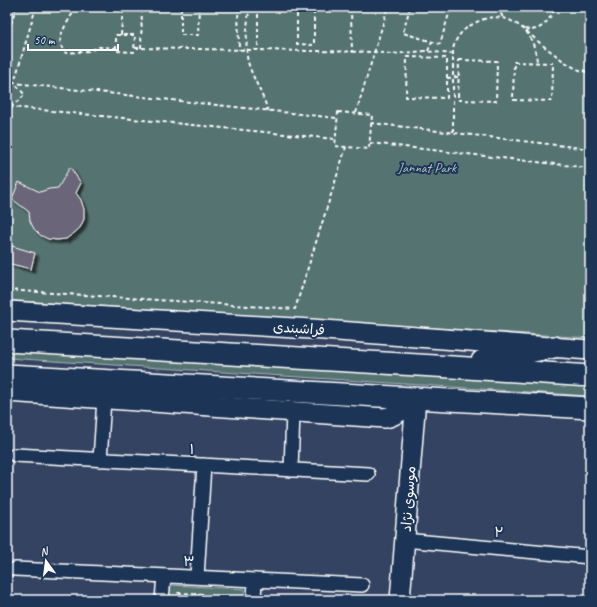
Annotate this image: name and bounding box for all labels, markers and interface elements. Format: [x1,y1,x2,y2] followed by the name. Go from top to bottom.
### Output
[28,26,118,52] scale bar
[34,32,56,48] text: 50 m
[397,159,457,176] park label: Jannat Park
[272,318,326,339] street label: فراشبندی
[189,441,195,458] street label: ۱
[398,465,419,533] street label: موسوی نژاد
[493,524,504,541] street label: ۲
[26,541,66,581] north arrow
[39,543,51,559] text: N
[183,553,195,570] street label: ۳

